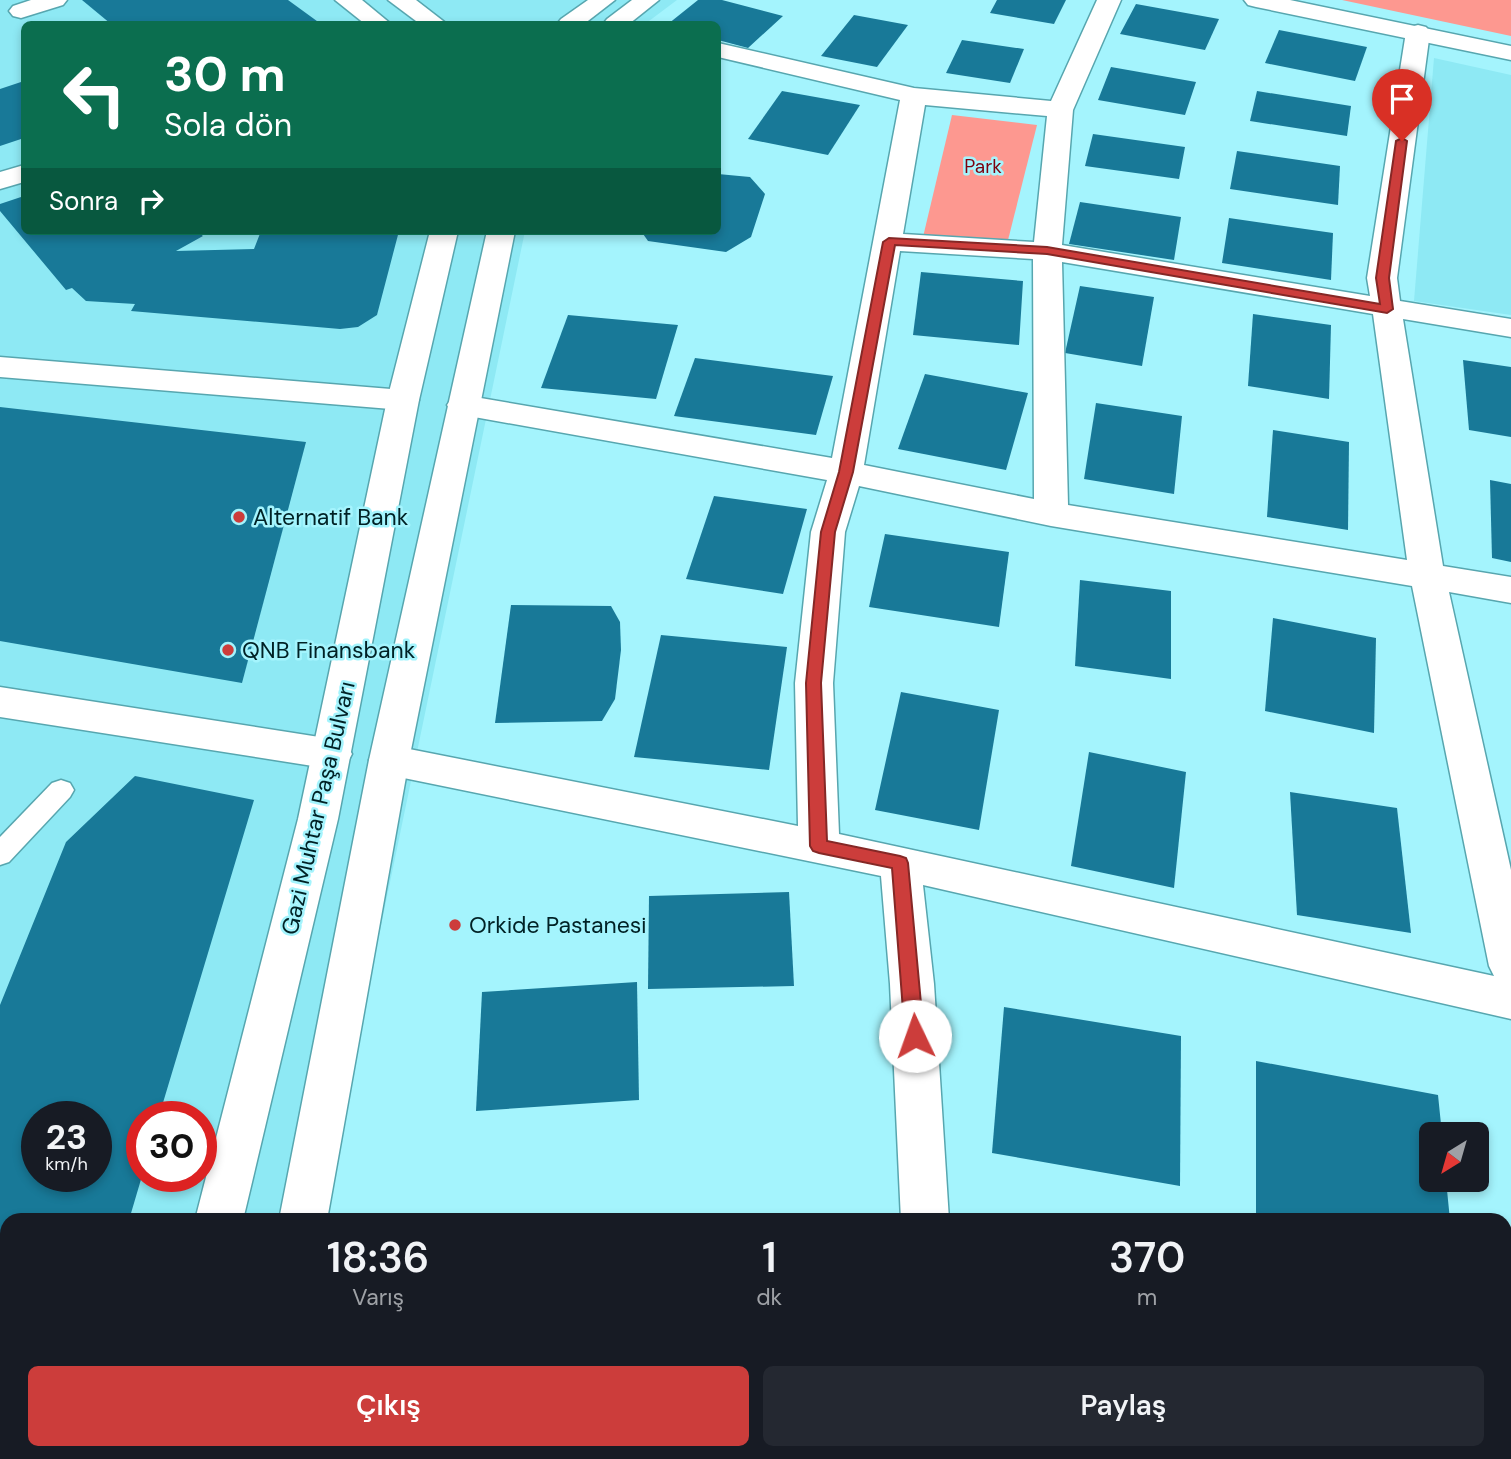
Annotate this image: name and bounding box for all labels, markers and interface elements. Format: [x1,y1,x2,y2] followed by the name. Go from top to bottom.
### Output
[164,42,286,106] text: 30 m
[49,49,140,140] icon: left
[1372,69,1432,141] pin
[1383,80,1421,118] icon: arrive
[164,104,292,146] text: Sola dön
[964,154,1002,179] park label: Park
[132,182,170,220] icon: right
[49,184,118,218] text: Sonra
[253,502,409,532] place label: Alternatif Bank
[231,509,247,525] marker: Alternatif Bank
[242,635,416,665] place label: QNB Finansbank
[220,642,236,658] marker: QNB Finansbank
[274,678,362,938] street label: Gazi Muhtar Paşa Bulvarı
[469,910,646,940] place label: Orkide Pastanesi
[447,917,463,933] marker: Orkide Pastanesi
[878,999,952,1073] position arrow
[126,1101,217,1192] speed limit sign: 30
[46,1114,87,1160] text: 23
[1419,1122,1489,1192] north arrow
[1419,1122,1489,1192] map controls
[45,1152,88,1176] text: km/h
[327,1230,429,1285] text: 18:36
[762,1230,777,1285] text: 1
[1109,1230,1185,1285] text: 370
[352,1282,404,1312] text: Varış
[756,1282,782,1312] text: dk
[1137,1282,1157,1312] text: m
[28,1366,749,1446] button: Çıkış
[763,1366,1484,1446] button: Paylaş

